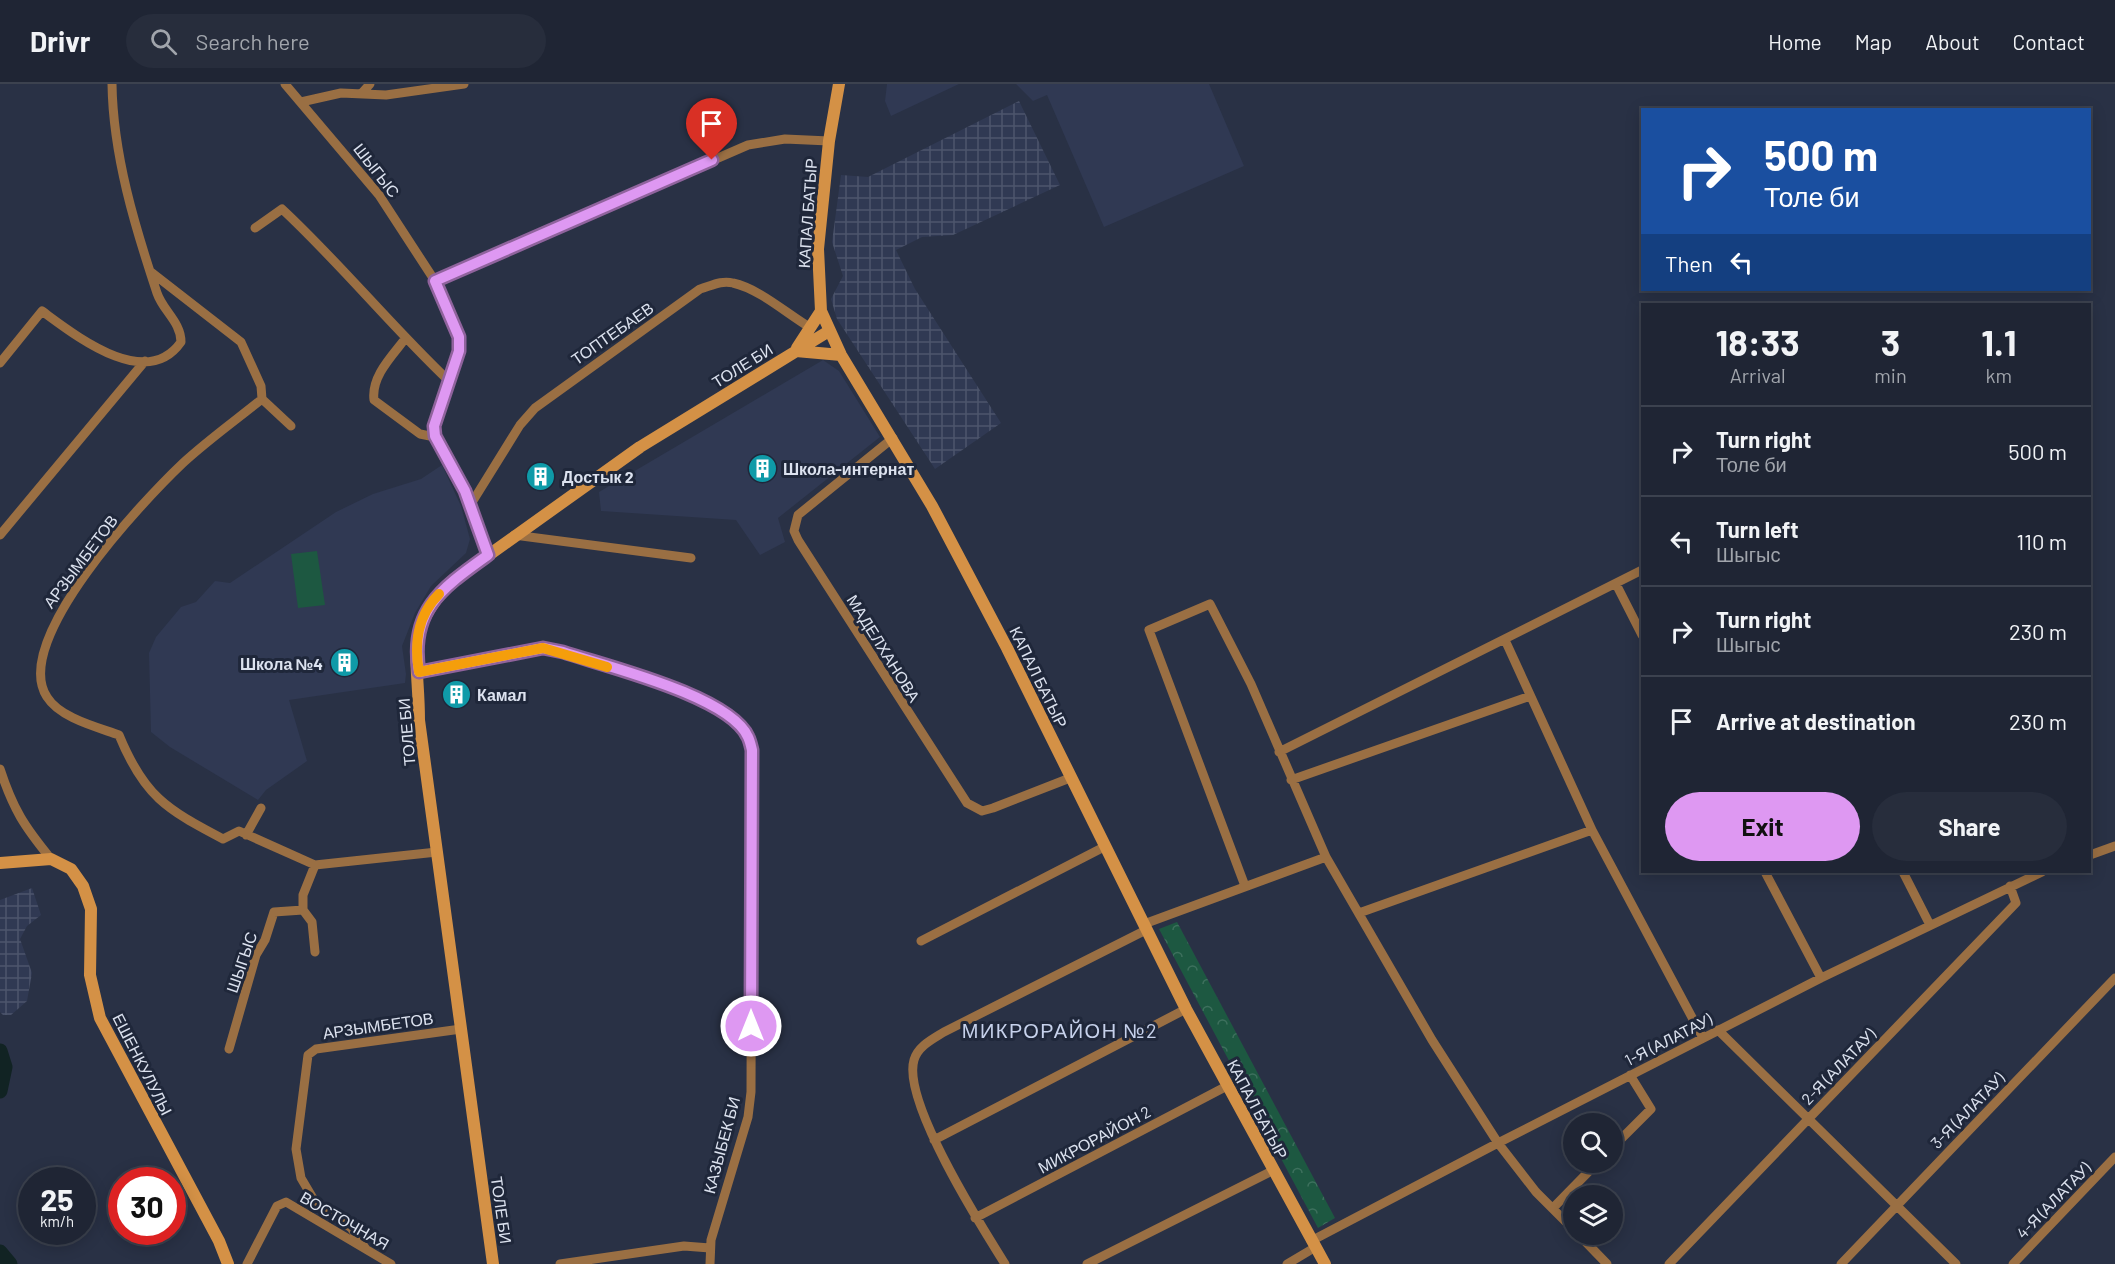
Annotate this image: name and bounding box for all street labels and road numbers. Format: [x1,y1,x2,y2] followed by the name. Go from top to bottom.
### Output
[350,139,404,201] street label: ШЫГЫС
[794,157,820,269] street label: КАПАЛ БАТЫР
[567,298,657,368] street label: ТОПТЕБАЕВ
[708,339,776,391] street label: ТОЛЕ БИ
[39,511,121,611] street label: АРЗЫМБЕТОВ
[843,591,925,705] street label: МАДЕЛХАНОВА
[1006,623,1072,731] street label: КАПАЛ БАТЫР
[394,697,418,767] street label: ТОЛЕ БИ
[222,929,260,995] street label: ШЫГЫС
[321,1008,435,1042] street label: АРЗЫМБЕТОВ
[1621,1009,1716,1069] street label: 1-Я (АЛАТАУ)
[109,1010,177,1118] street label: ЕШЕНКУЛУЛЫ
[1797,1023,1880,1108] street label: 2-Я (АЛАТАУ)
[1224,1056,1292,1162] street label: КАПАЛ БАТЫР
[1926,1068,2008,1152] street label: 3-Я (АЛАТАУ)
[699,1095,743,1195] street label: КАЗЫБЕК БИ
[1035,1101,1153,1177] street label: МИКРОРАЙОН 2
[2012,1157,2095,1242] street label: 4-Я (АЛАТАУ)
[488,1175,516,1245] street label: ТОЛЕ БИ
[297,1187,393,1253] street label: ВОСТОЧНАЯ

